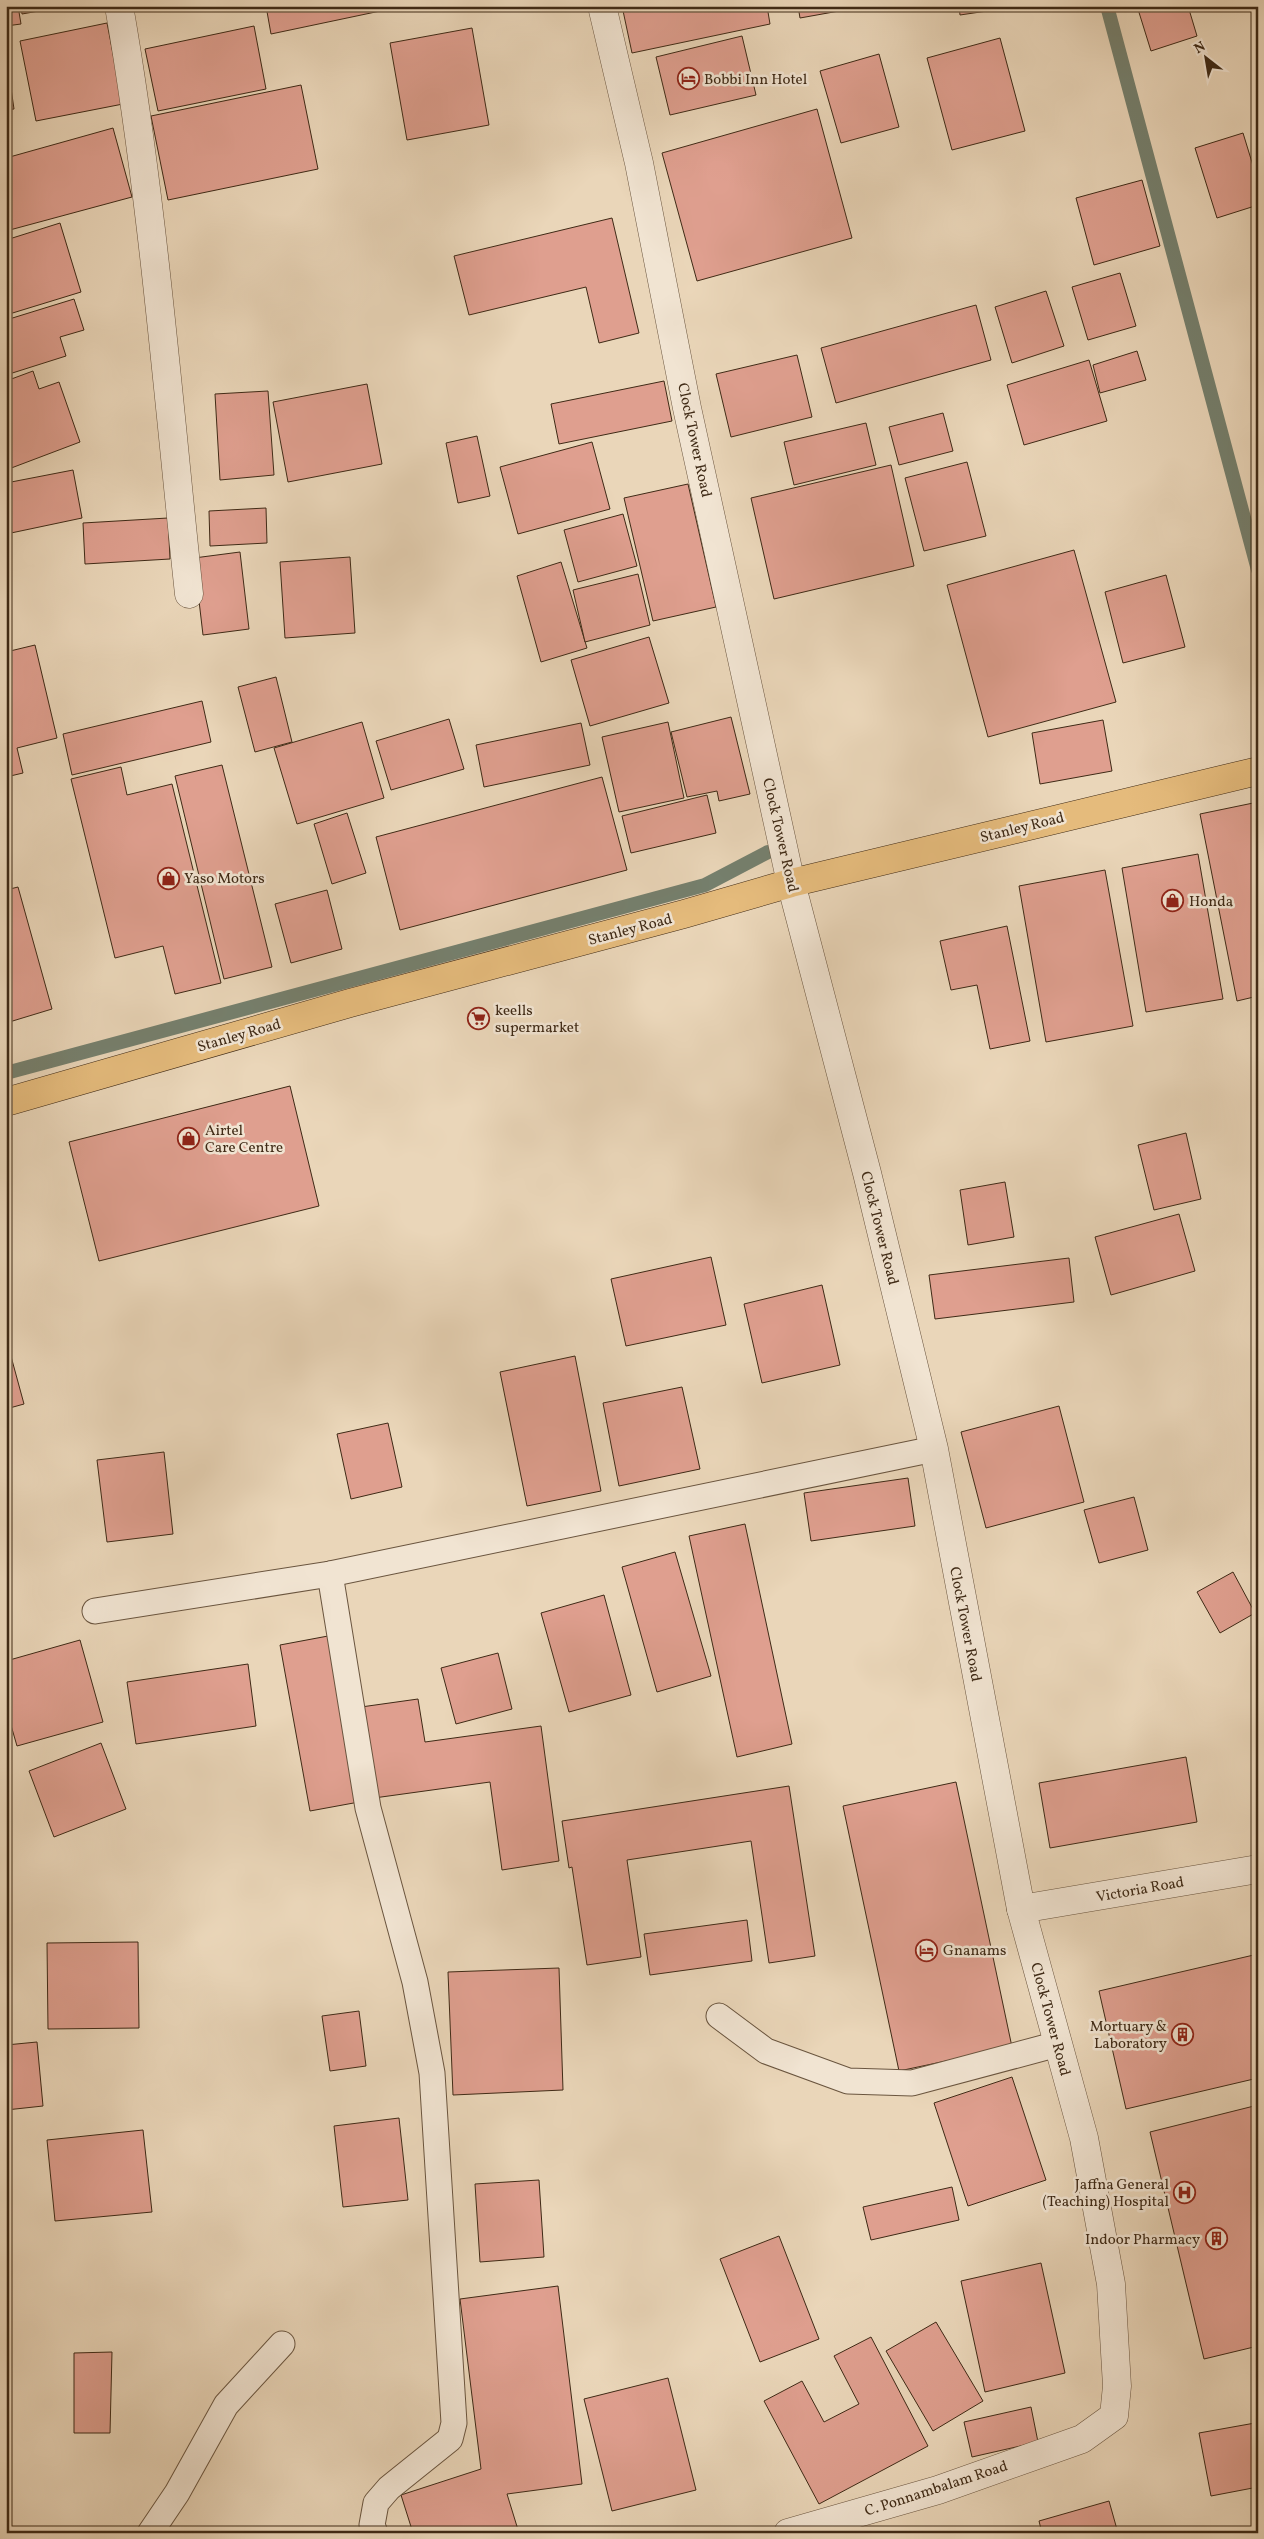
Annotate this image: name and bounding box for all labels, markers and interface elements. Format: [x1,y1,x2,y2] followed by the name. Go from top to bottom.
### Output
[1182,32,1232,82] north arrow
[1191,37,1209,59] text: N
[676,67,700,91] hotel icon: Bobbi Inn Hotel
[704,70,807,91] place label: Bobbi Inn Hotel
[671,381,716,500] street label: Clock Tower Road
[756,776,803,895] street label: Clock Tower Road
[978,808,1067,849] street label: Stanley Road
[156,866,180,890] shop icon: Yaso Motors
[184,869,265,890] place label: Yaso Motors
[1161,889,1185,913] shop icon: Honda
[1189,892,1233,913] place label: Honda
[586,909,675,952] street label: Stanley Road
[495,1001,579,1039] place label: keells supermarket
[467,1007,491,1031] supermarket icon: keells supermarket
[195,1015,284,1058] street label: Stanley Road
[205,1121,283,1159] place label: Airtel Care Centre
[177,1127,201,1151] shop icon: Airtel Care Centre
[854,1169,903,1287] street label: Clock Tower Road
[943,1565,986,1684] street label: Clock Tower Road
[1095,1872,1186,1909] street label: Victoria Road
[915,1938,939,1962] hotel icon: Gnanams
[943,1941,1007,1962] place label: Gnanams
[1024,1960,1075,2078] street label: Clock Tower Road
[1090,2017,1167,2055] place label: Mortuary & Laboratory
[1171,2023,1195,2047] building icon: Mortuary & Laboratory
[1043,2175,1169,2213] place label: Jaffna General (Teaching) Hospital
[1173,2181,1197,2205] hospital icon: Jaffna General (Teaching) Hospital
[1204,2227,1228,2251] building icon: Indoor Pharmacy
[1085,2230,1200,2251] place label: Indoor Pharmacy
[862,2456,1011,2522] street label: C. Ponnambalam Road

